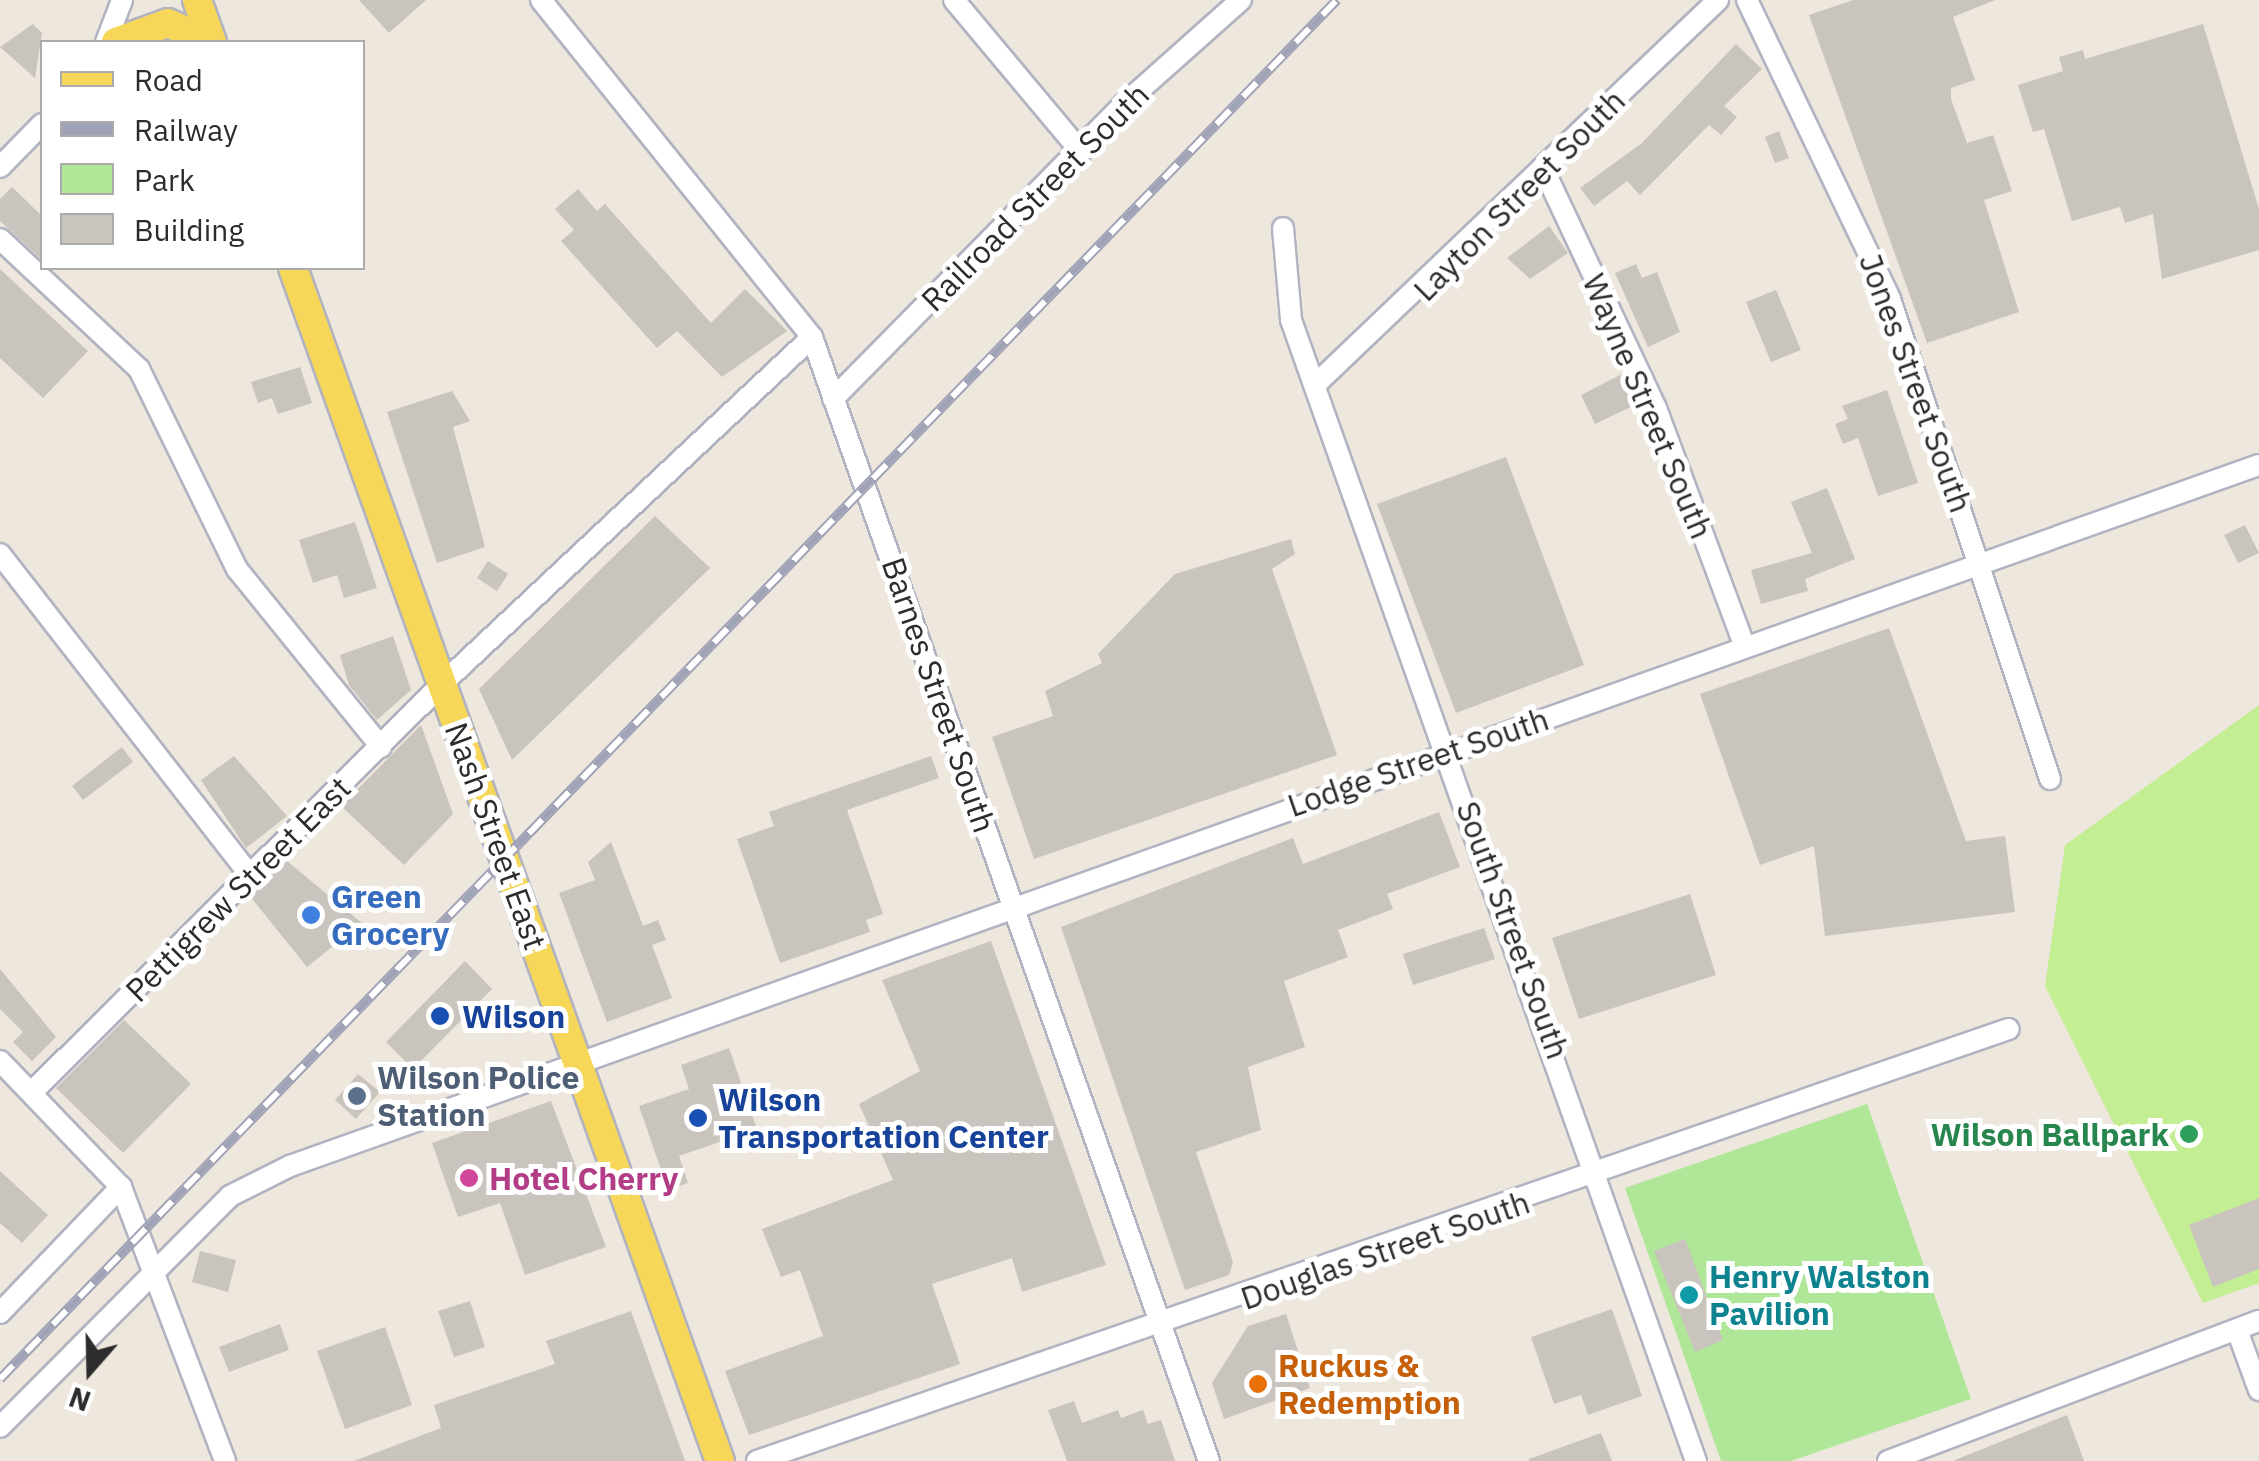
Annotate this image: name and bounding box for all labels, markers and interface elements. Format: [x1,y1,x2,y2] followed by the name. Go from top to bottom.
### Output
[40,40,365,270] legend
[134,60,203,99] text: Road
[913,75,1157,319] street label: Railroad Street South
[1405,81,1633,309] street label: Layton Street South
[134,110,238,149] text: Railway
[134,160,195,199] text: Park
[134,210,244,249] text: Building
[1851,248,1981,518] street label: Jones Street South
[1575,268,1721,544] street label: Wayne Street South
[874,553,1004,837] street label: Barnes Street South
[1282,699,1554,825] street label: Lodge Street South
[437,717,555,955] street label: Nash Street East
[118,769,358,1009] street label: Pettigrew Street East
[1449,796,1577,1064] street label: South Street South
[331,878,449,953] place label: Green Grocery
[300,904,322,926] marker: Green Grocery
[462,997,565,1035] place label: Wilson
[427,1003,453,1029] marker: Wilson
[377,1059,579,1134] place label: Wilson Police Station
[718,1081,1049,1156] place label: Wilson Transportation Center
[346,1085,368,1107] marker: Wilson Police Station
[687,1107,709,1129] marker: Wilson Transportation Center
[1930,1115,2169,1153] place label: Wilson Ballpark
[2178,1123,2200,1145] marker: Wilson Ballpark
[489,1159,678,1197] place label: Hotel Cherry
[458,1167,480,1189] marker: Hotel Cherry
[1236,1183,1534,1317] street label: Douglas Street South
[1709,1258,1930,1333] place label: Henry Walston Pavilion
[1678,1284,1700,1306] marker: Henry Walston Pavilion
[40,1321,140,1421] north arrow
[1278,1347,1461,1422] place label: Ruckus & Redemption
[1247,1373,1269,1395] marker: Ruckus & Redemption
[64,1379,95,1421] text: N

